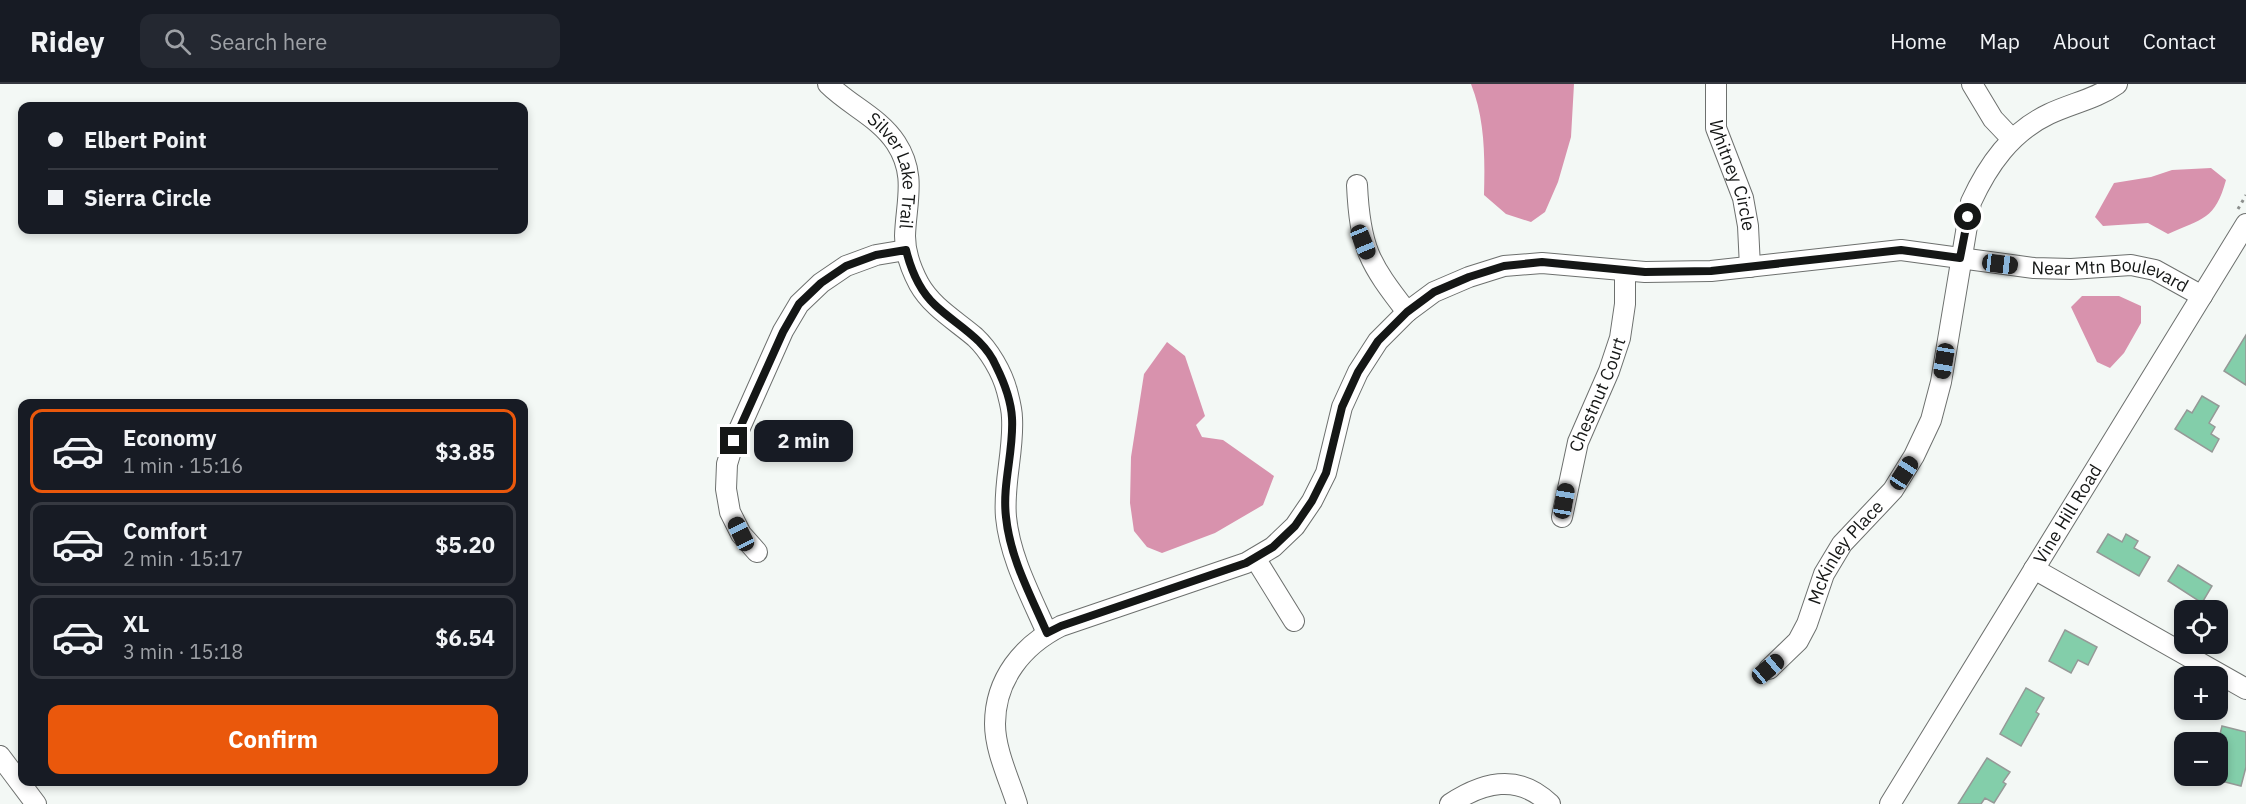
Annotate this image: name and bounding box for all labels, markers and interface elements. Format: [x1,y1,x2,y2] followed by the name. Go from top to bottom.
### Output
[140,14,560,68] search box
[30,23,104,60] text: Ridey
[161,25,194,58] icon: search
[209,27,327,56] text: Search here
[1890,27,1947,55] text: Home
[1980,27,2020,55] text: Map
[2053,27,2110,55] text: About
[2143,27,2216,55] text: Contact
[863,107,921,230] street label: Silver Lake Trail
[1705,120,1761,233] street label: Whitney Circle
[84,125,207,154] text: Elbert Point
[84,183,211,212] text: Sierra Circle
[1954,203,1981,230] route start
[1348,222,1378,262] car
[1981,253,2019,275] car
[2031,253,2193,297] street label: Near Mtn Boulevard
[1564,334,1630,454] street label: Chestnut Court
[1932,342,1956,380] car
[755,420,854,462] callout: 2 min
[123,423,217,452] text: Economy
[51,424,105,478] icon: car
[720,427,747,454] route end
[777,427,830,454] text: 2 min
[435,437,495,466] text: $3.85
[123,452,243,479] text: 1 min · 15:16
[1887,453,1921,493] car
[2028,460,2107,568] street label: Vine Hill Road
[1552,482,1576,520] car
[1803,495,1888,607] street label: McKinley Place
[725,514,757,554] car
[123,516,207,545] text: Comfort
[51,517,105,571] icon: car
[435,530,495,559] text: $5.20
[123,545,243,572] text: 2 min · 15:17
[2174,600,2228,786] map controls
[2174,600,2228,654] button: locate
[123,609,149,638] text: XL
[51,610,105,664] icon: car
[435,623,495,652] text: $6.54
[123,638,243,665] text: 3 min · 15:18
[1748,651,1788,687] car
[2174,666,2228,720] button: +
[48,705,498,774] button: Confirm
[2174,732,2228,786] button: −

